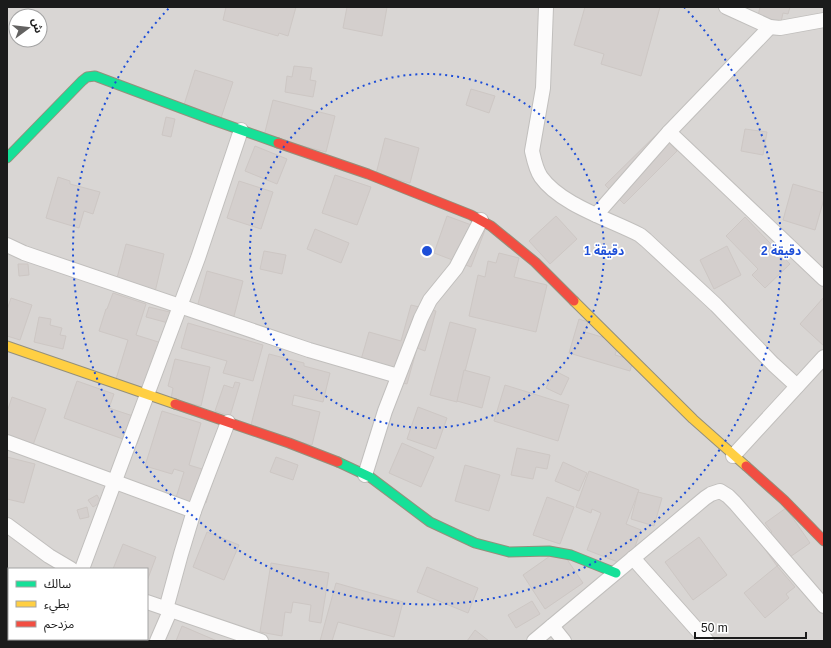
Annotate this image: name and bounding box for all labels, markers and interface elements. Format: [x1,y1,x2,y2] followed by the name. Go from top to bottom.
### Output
[8,8,48,48] north arrow
[29,17,45,35] text: ش
[420,244,434,258] centre of rings
[584,244,624,258] text: 1 دقيقة
[761,244,801,258] text: 2 دقيقة
[8,568,148,640] legend
[44,577,71,591] text: سالك
[44,597,70,614] text: بطيء
[695,614,806,640] scale bar
[44,617,74,633] text: مزدحم
[701,621,728,635] text: 50 m

